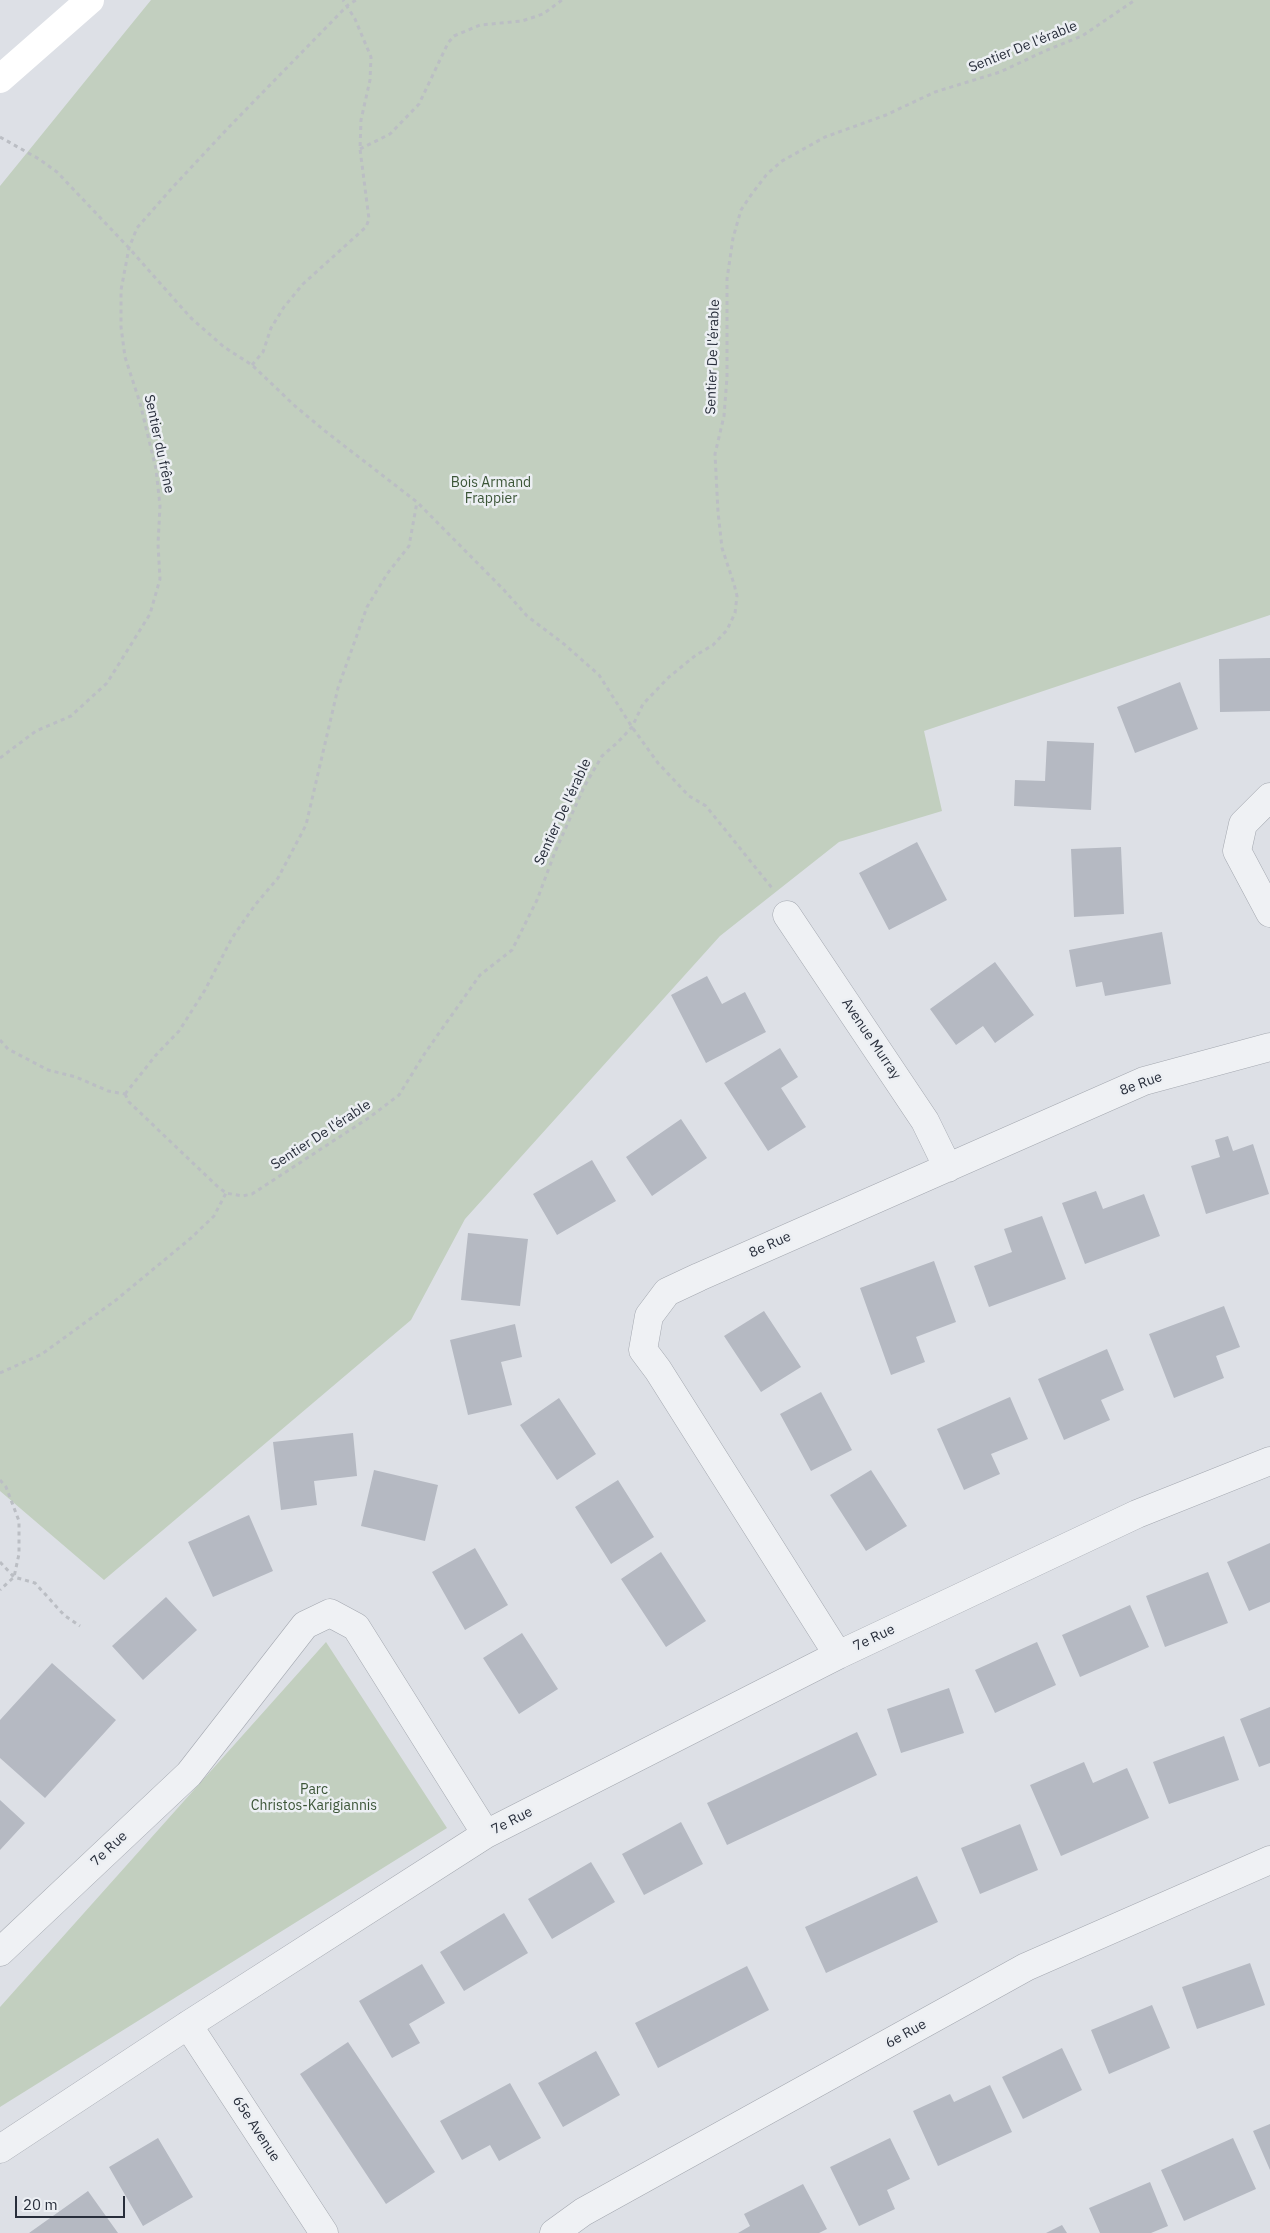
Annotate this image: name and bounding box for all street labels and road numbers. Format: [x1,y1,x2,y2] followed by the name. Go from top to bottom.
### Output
[966,18,1080,76] street label: Sentier De l'érable
[703,299,723,415] street label: Sentier De l'érable
[140,393,178,495] street label: Sentier du frêne
[531,756,595,868] street label: Sentier De l'érable
[838,995,904,1083] street label: Avenue Murray
[1117,1069,1165,1099] street label: 8e Rue
[268,1097,374,1173] street label: Sentier De l'érable
[746,1228,794,1262] street label: 8e Rue
[851,1621,897,1655] street label: 7e Rue
[489,1804,535,1838] street label: 7e Rue
[87,1828,131,1870] street label: 7e Rue
[883,2016,929,2052] street label: 6e Rue
[229,2093,283,2165] street label: 65e Avenue

